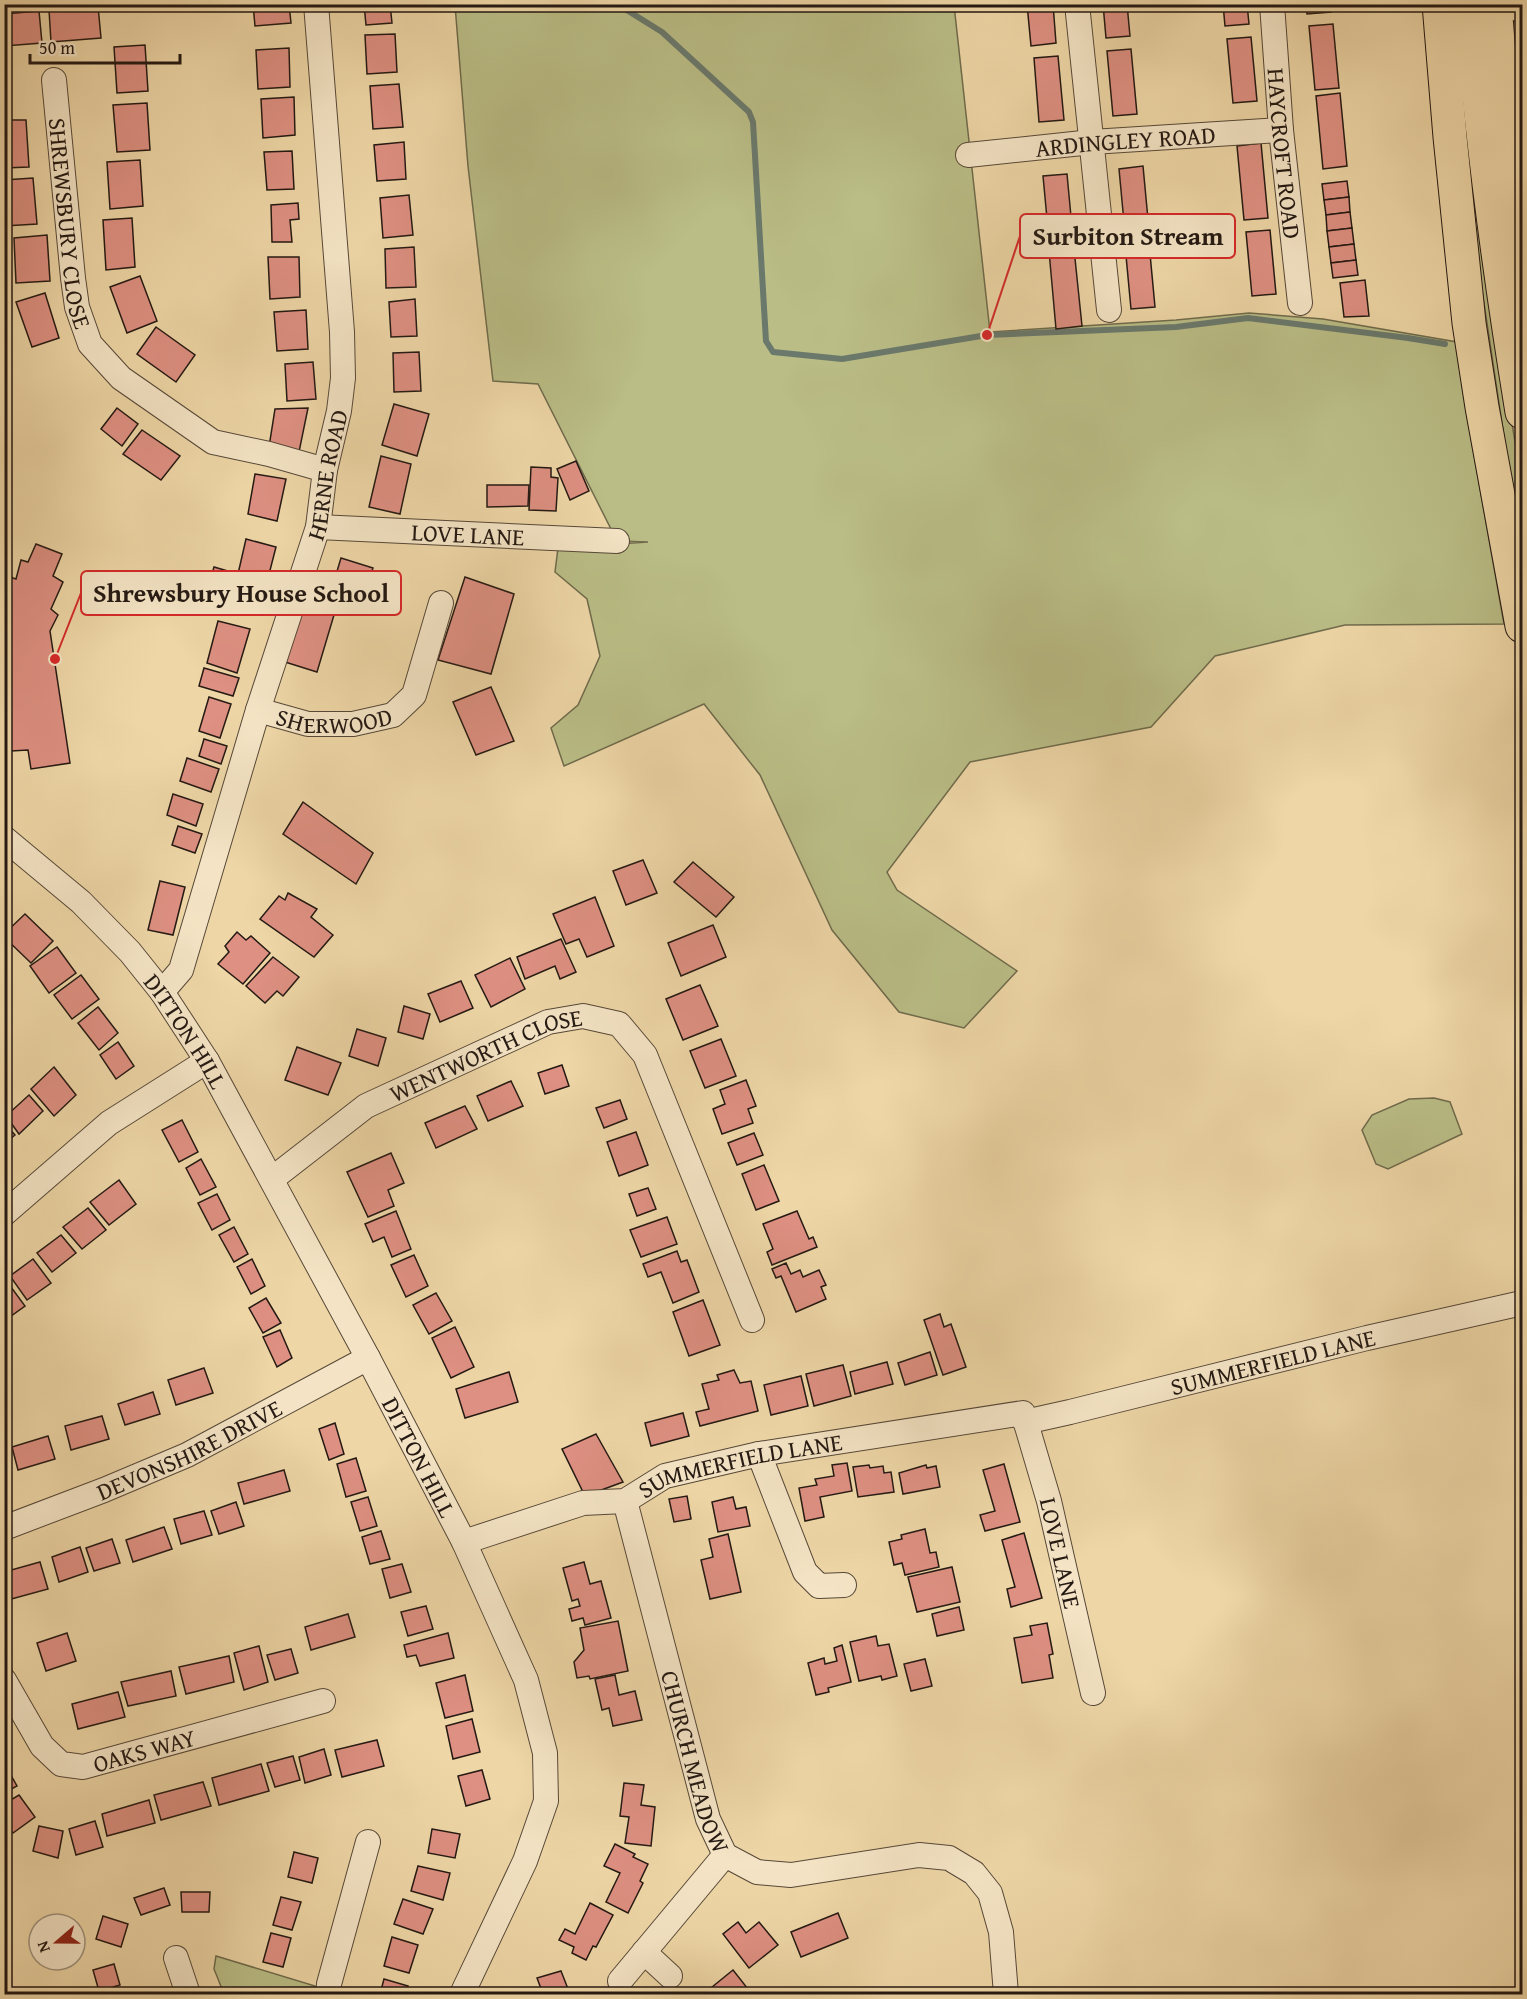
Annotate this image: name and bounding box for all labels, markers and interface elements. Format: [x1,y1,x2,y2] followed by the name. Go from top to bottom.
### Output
[30,27,180,65] scale bar
[39,34,75,61] text: 50 m
[1259,67,1310,241] street label: HAYCROFT ROAD
[40,116,101,333] street label: SHREWSBURY CLOSE
[1033,117,1217,165] street label: ARDINGLEY ROAD
[1020,214,1235,258] callout: Surbiton Stream
[1033,216,1224,255] text: Surbiton Stream
[297,406,356,545] street label: HERNE ROAD
[411,514,525,554] street label: LOVE LANE
[81,571,401,615] callout: Shrewsbury House School
[93,573,389,612] text: Shrewsbury House School
[272,698,395,742] street label: SHERWOOD
[136,965,236,1095] street label: DITTON HILL
[383,999,585,1110] street label: WENTWORTH CLOSE
[1167,1319,1378,1404] street label: SUMMERFIELD LANE
[91,1390,288,1509] street label: DEVONSHIRE DRIVE
[374,1391,466,1523] street label: DITTON HILL
[631,1424,845,1506] street label: SUMMERFIELD LANE
[1031,1494,1091,1612] street label: LOVE LANE
[652,1666,739,1859] street label: CHURCH MEADOW
[89,1719,199,1781] street label: OAKS WAY
[27,1912,87,1972] north arrow
[30,1938,56,1956] text: N

